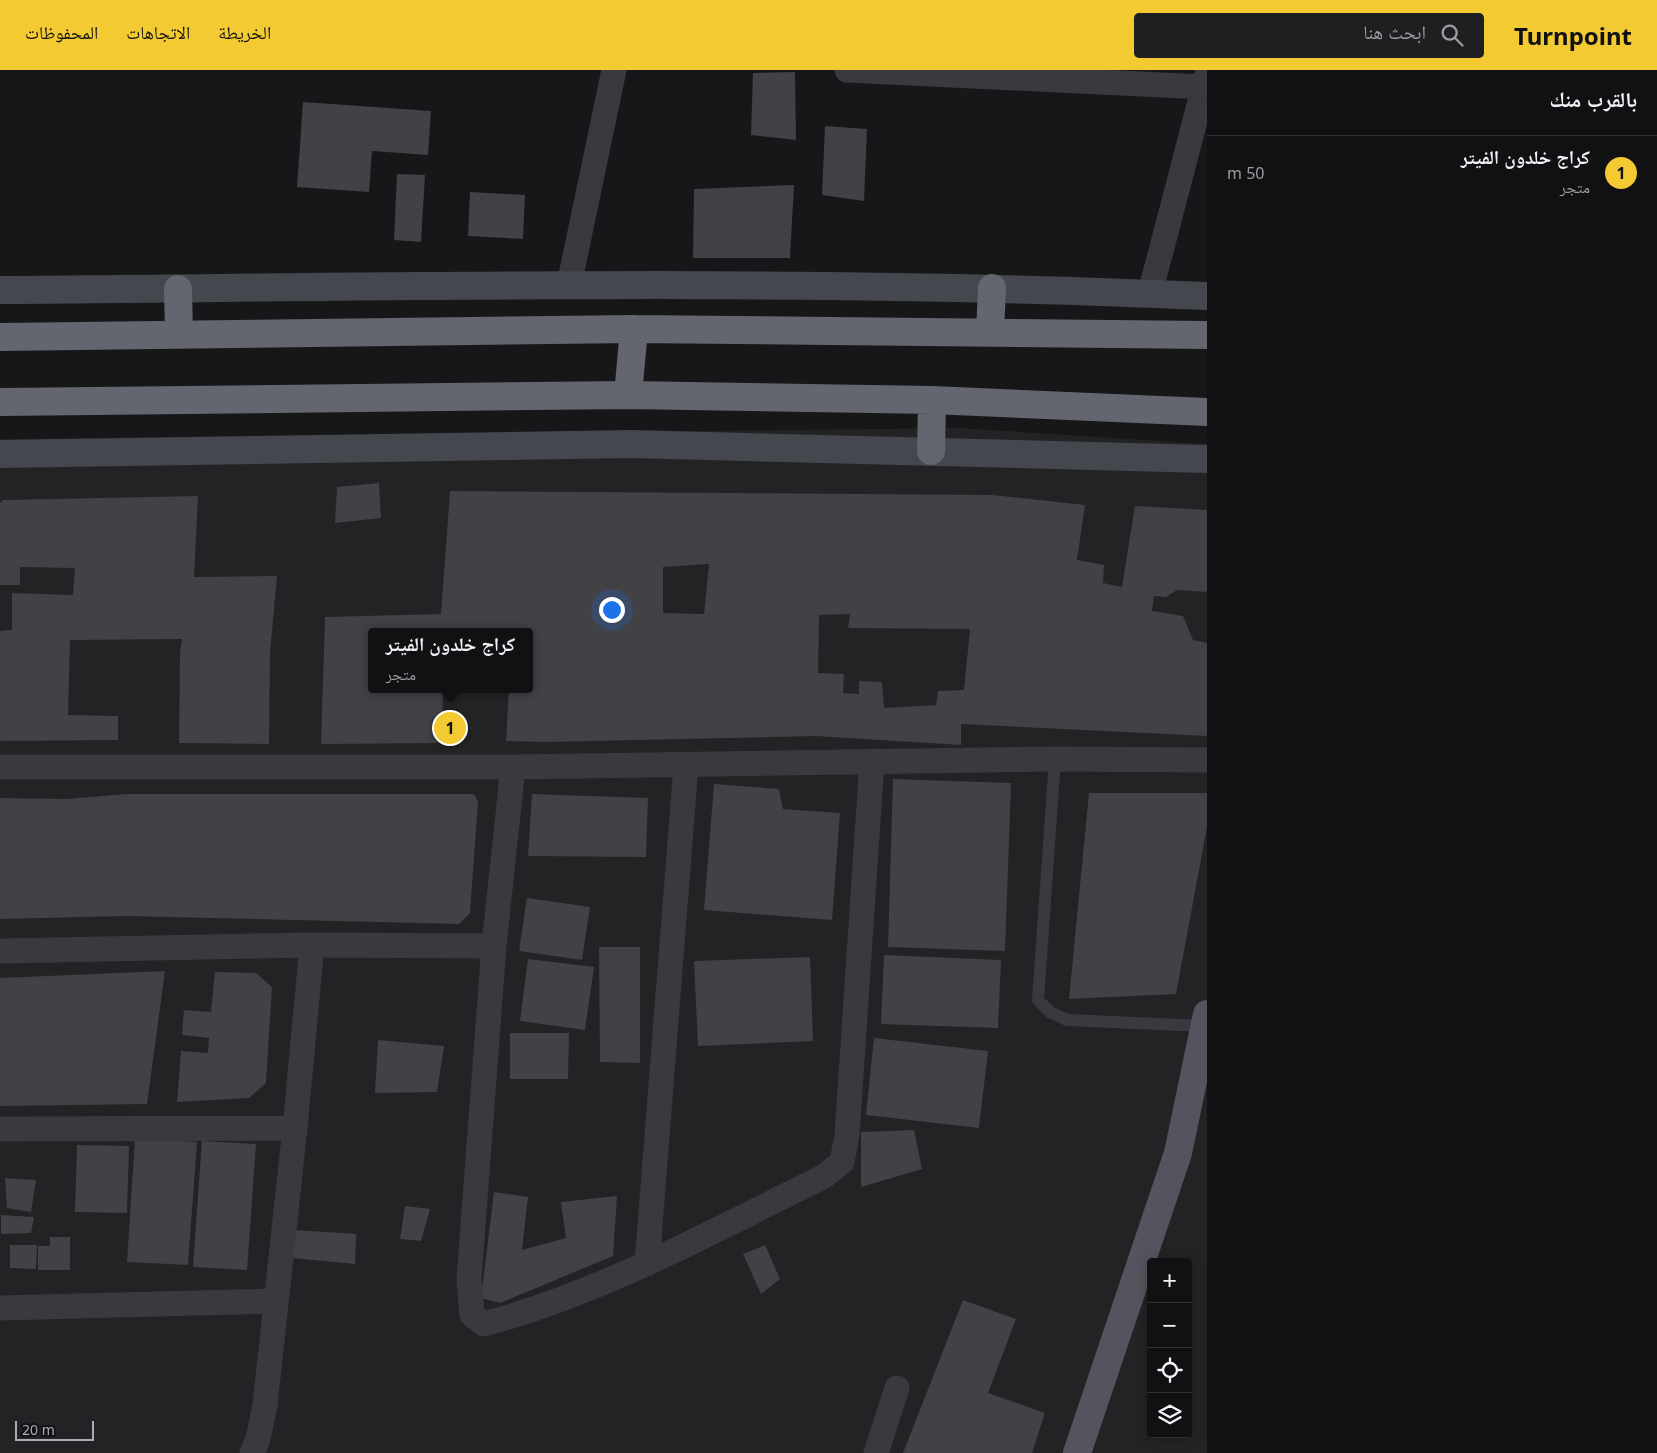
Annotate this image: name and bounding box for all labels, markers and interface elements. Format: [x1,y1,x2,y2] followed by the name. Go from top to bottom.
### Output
[1134,13,1484,58] search box
[1363,19,1426,45] text: ابحث هنا
[1514,19,1632,52] text: Turnpoint
[25,20,98,44] text: المحفوظات
[126,20,190,44] text: الاتجاهات
[218,20,271,44] text: الخريطة
[1438,21,1466,49] icon: search
[1550,85,1637,113] text: بالقرب منك
[1461,144,1590,170] text: كراج خلدون الفيتر
[1227,162,1264,184] text: 50 m
[1616,162,1626,184] text: 1
[1560,176,1590,198] text: متجر
[599,597,625,623] your location
[368,628,533,693] popup
[386,631,515,657] text: كراج خلدون الفيتر
[386,663,416,685] text: متجر
[434,709,466,747] pin: 1
[1147,1258,1192,1438] map controls
[1147,1258,1192,1303] button: +
[1147,1303,1192,1348] button: −
[1147,1348,1192,1393] button: locate
[1147,1393,1192,1438] button: layers
[15,1418,94,1441] scale bar
[22,1420,55,1439] text: 20 m

